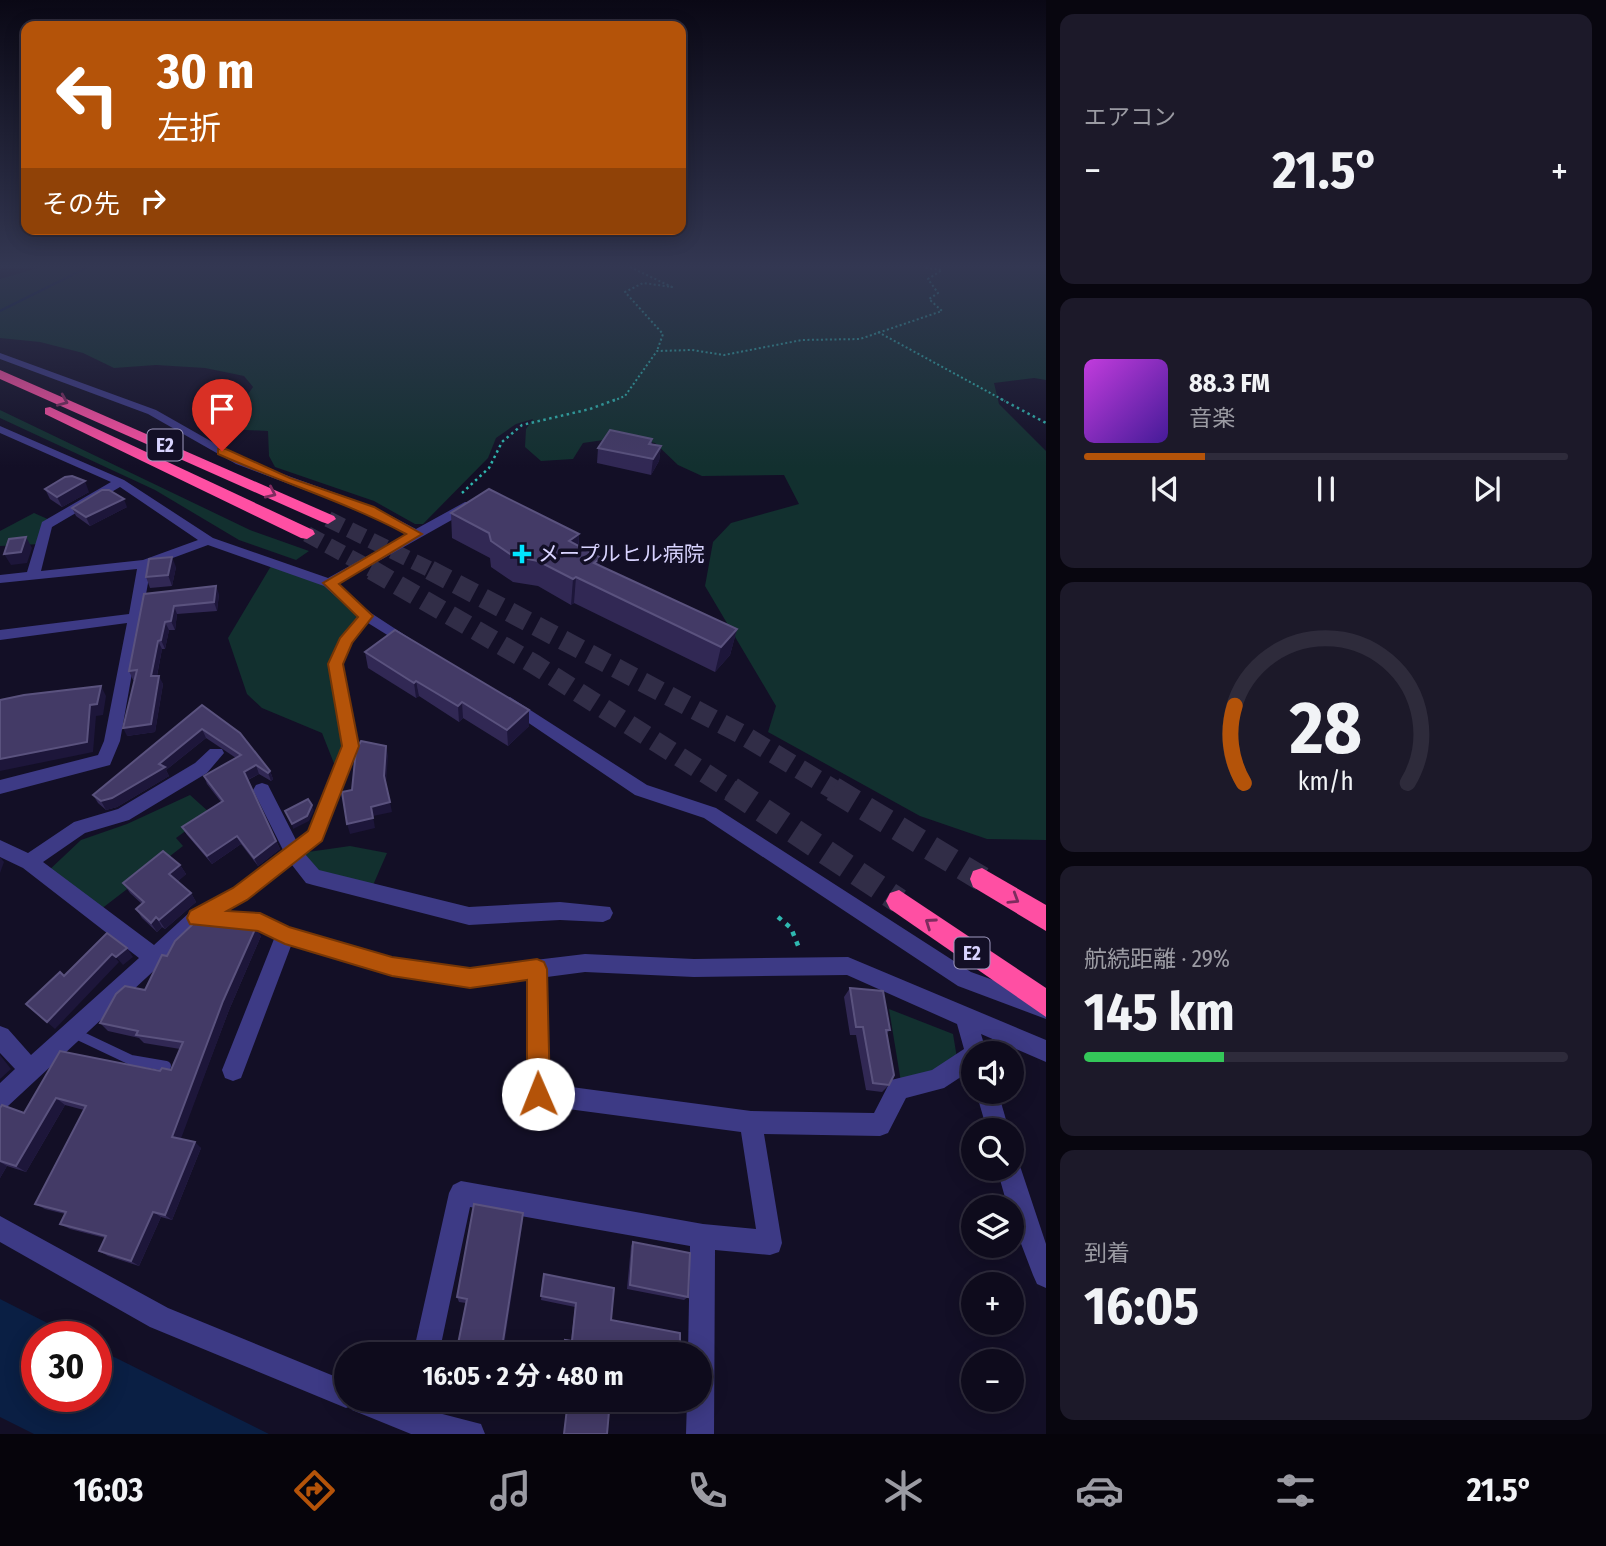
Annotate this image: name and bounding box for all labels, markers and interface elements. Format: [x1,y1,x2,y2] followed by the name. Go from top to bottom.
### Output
[157,42,255,101] text: 30 m
[42,49,133,140] icon: left
[1084,103,1176,131] text: エアコン
[157,109,221,147] text: 左折
[1272,139,1379,202] text: 21.5°
[1084,148,1101,194] text: −
[1551,148,1568,194] text: +
[134,182,172,220] icon: right
[42,189,120,220] text: その先
[1189,368,1270,399] text: 88.3 FM
[192,379,252,451] pin
[203,390,241,428] icon: arrive
[56,393,68,407] one-way arrow
[1189,404,1235,432] text: 音楽
[148,430,182,460] road number: E2
[1146,470,1184,508] icon: previous
[1307,470,1345,508] icon: pause
[1468,470,1506,508] icon: next
[264,485,276,499] one-way arrow
[538,541,705,567] place label: メープルヒル病院
[512,544,532,564] marker: メープルヒル病院
[1289,685,1362,772] text: 28
[1298,767,1354,797] text: km/h
[1006,890,1019,903] one-way arrow
[925,919,938,931] one-way arrow
[954,937,990,968] road number: E2
[1084,945,1230,973] text: 航続距離 · 29%
[1084,981,1235,1044] text: 145 km
[961,1041,1024,1412] map controls
[961,1041,1024,1104] button: sound
[501,1057,575,1131] position arrow
[961,1118,1024,1181] button: search
[961,1195,1024,1258] button: layers
[1084,1239,1130,1267] text: 到着
[961,1272,1024,1335] button: +
[1084,1275,1199,1338] text: 16:05
[21,1321,112,1412] speed limit sign: 30
[961,1349,1024,1412] button: −
[422,1361,624,1392] text: 16:05 · 2 分 · 480 m
[290,1466,339,1515] icon: directions
[486,1466,535,1515] icon: music
[683,1466,732,1515] icon: phone
[879,1466,928,1515] icon: climate
[1075,1466,1124,1515] icon: car
[1271,1466,1320,1515] icon: filters
[74,1471,143,1509] text: 16:03
[1467,1471,1532,1509] text: 21.5°

